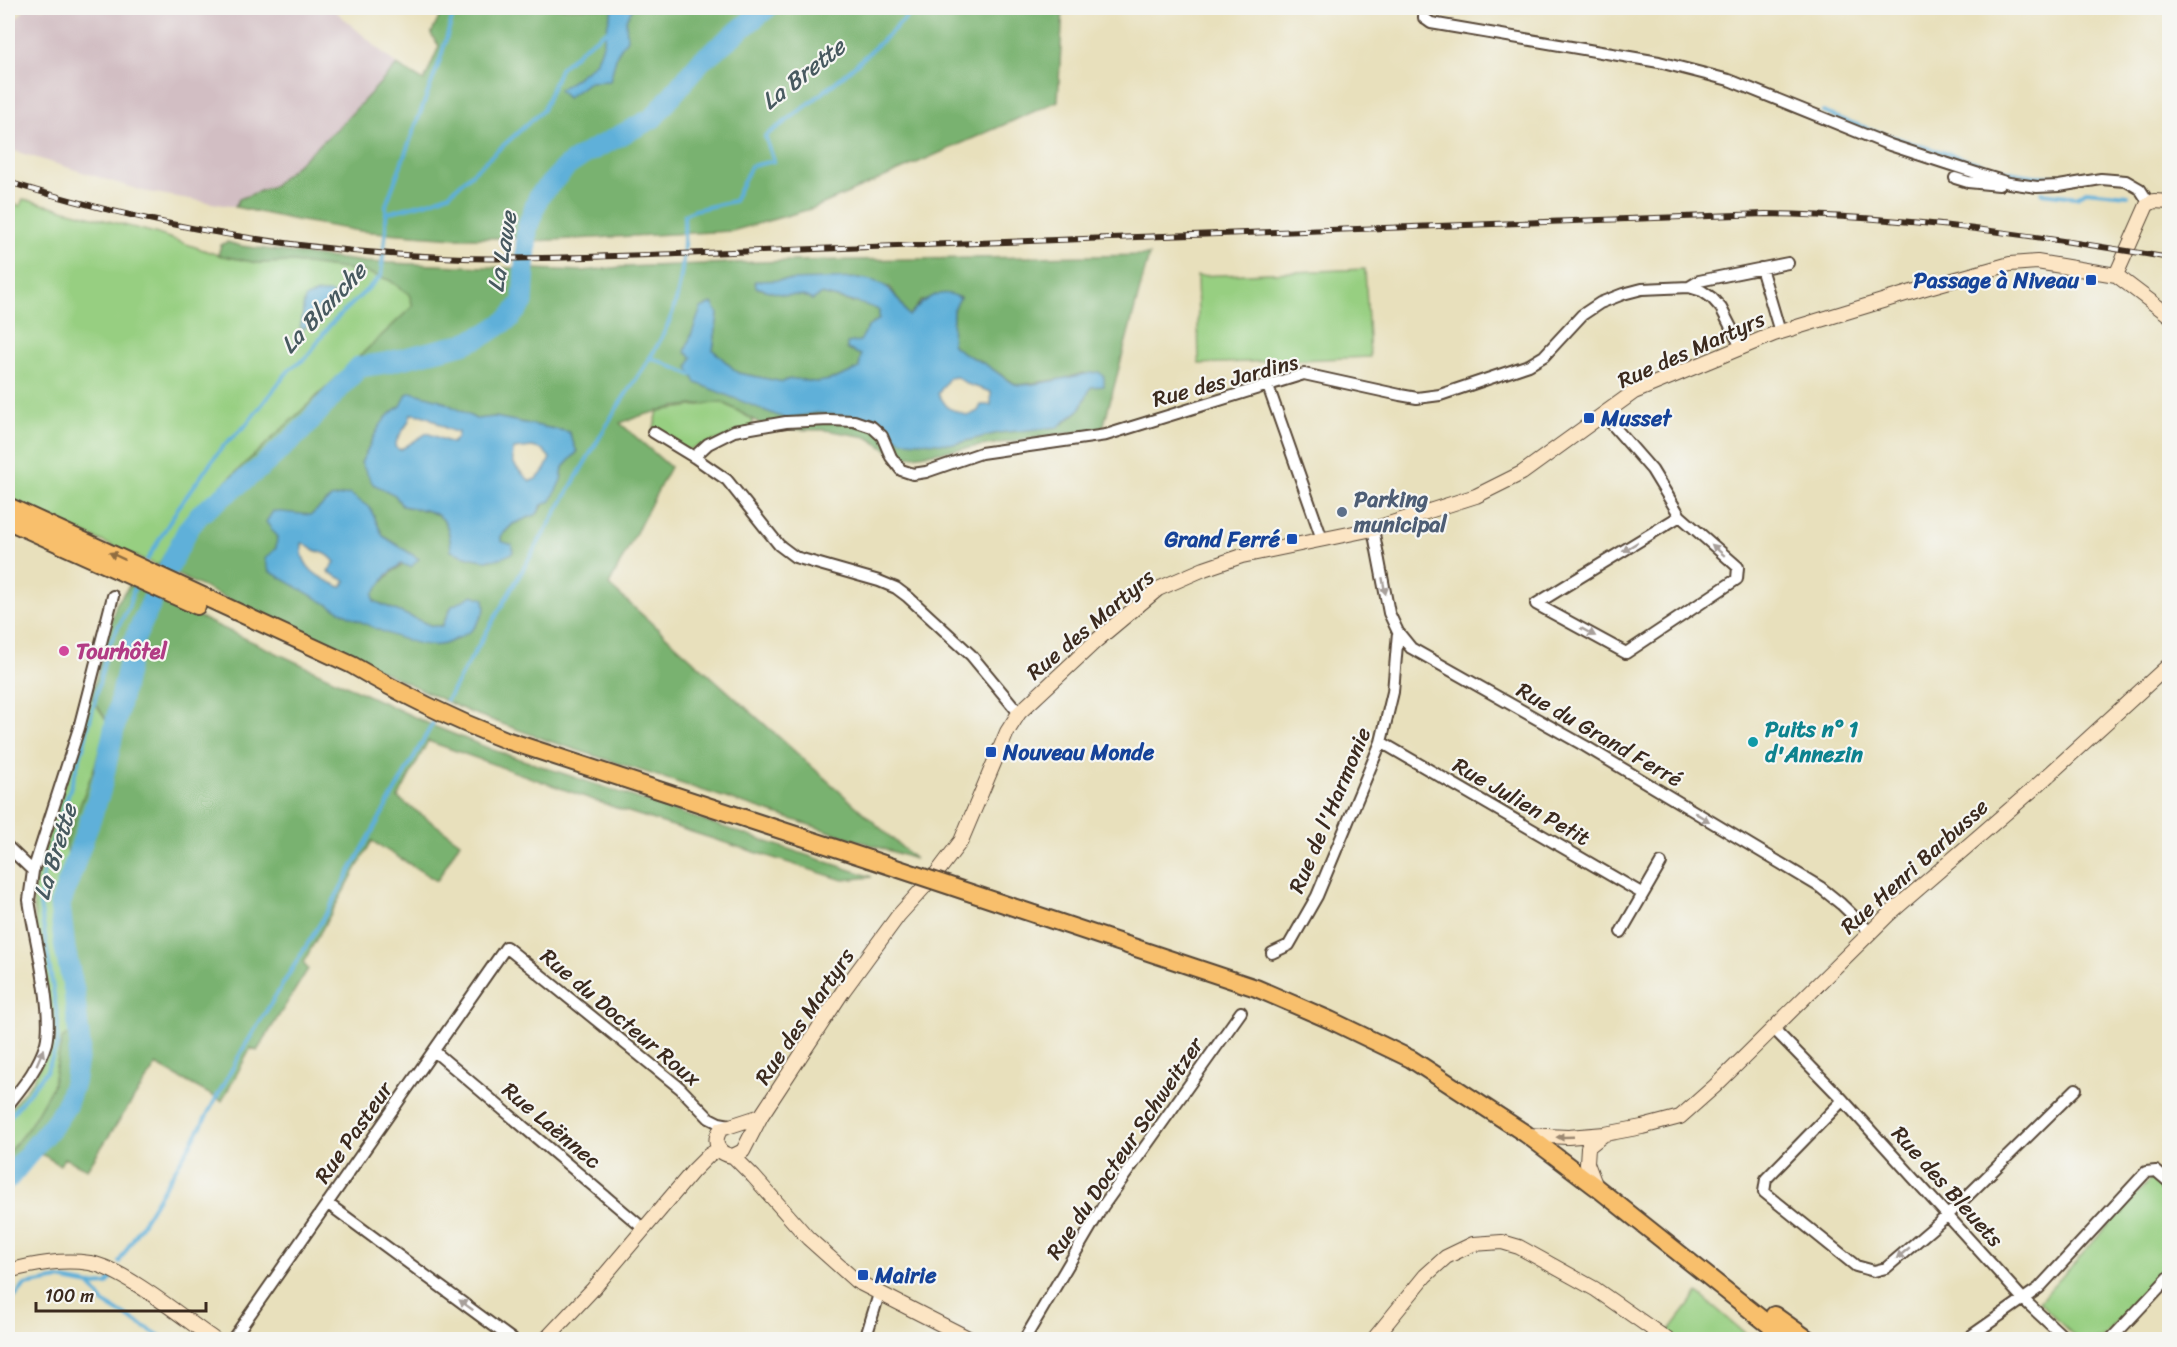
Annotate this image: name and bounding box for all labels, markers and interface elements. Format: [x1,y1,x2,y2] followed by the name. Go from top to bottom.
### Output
[751,26,857,121] water label: La Brette
[474,206,530,295] water label: La Lawe
[269,251,378,364] water label: La Blanche
[1913,261,2079,300] place label: Passage à Niveau
[2084,273,2098,287] marker: Passage à Niveau
[1611,299,1772,399] street label: Rue des Martyrs
[1148,342,1302,419] street label: Rue des Jardins
[1600,399,1672,438] place label: Musset
[1582,411,1596,425] marker: Musset
[1353,480,1448,544] place label: Parking municipal
[1335,505,1349,519] marker: Parking municipal
[1163,520,1281,559] place label: Grand Ferré
[1285,532,1299,546] marker: Grand Ferré
[1622,541,1638,552] one-way arrow
[1711,544,1726,557] one-way arrow
[108,552,125,561] one-way arrow
[1017,558,1164,690] street label: Rue des Martyrs
[1380,577,1389,596] one-way arrow
[1580,627,1597,637] one-way arrow
[76,632,168,671] place label: Tourhôtel
[57,644,71,658] marker: Tourhôtel
[1509,671,1690,798] street label: Rue du Grand Ferré
[1765,710,1863,774] place label: Puits n° 1 d'Annezin
[1277,721,1382,900] street label: Rue de l'Harmonie
[1002,733,1155,772] place label: Nouveau Monde
[1746,735,1760,749] marker: Puits n° 1 d'Annezin
[984,745,998,759] marker: Nouveau Monde
[1445,746,1599,857] street label: Rue Julien Petit
[1831,788,1998,944] street label: Rue Henri Barbusse
[21,797,90,905] water label: La Brette
[1694,811,1710,822] one-way arrow
[531,938,711,1097] street label: Rue du Docteur Roux
[744,939,865,1093] street label: Rue des Martyrs
[1035,1027,1215,1268] street label: Rue du Docteur Schweitzer
[35,1048,45,1066] one-way arrow
[304,1072,404,1192] street label: Rue Pasteur
[493,1072,610,1179] street label: Rue Laënnec
[1882,1116,2014,1257] street label: Rue des Bleuets
[1556,1132,1575,1142] one-way arrow
[1896,1246,1911,1259] one-way arrow
[874,1256,937,1295] place label: Mairie
[856,1268,870,1282] marker: Mairie
[36,1275,206,1313] scale bar
[45,1280,94,1312] text: 100 m
[459,1299,474,1311] one-way arrow

